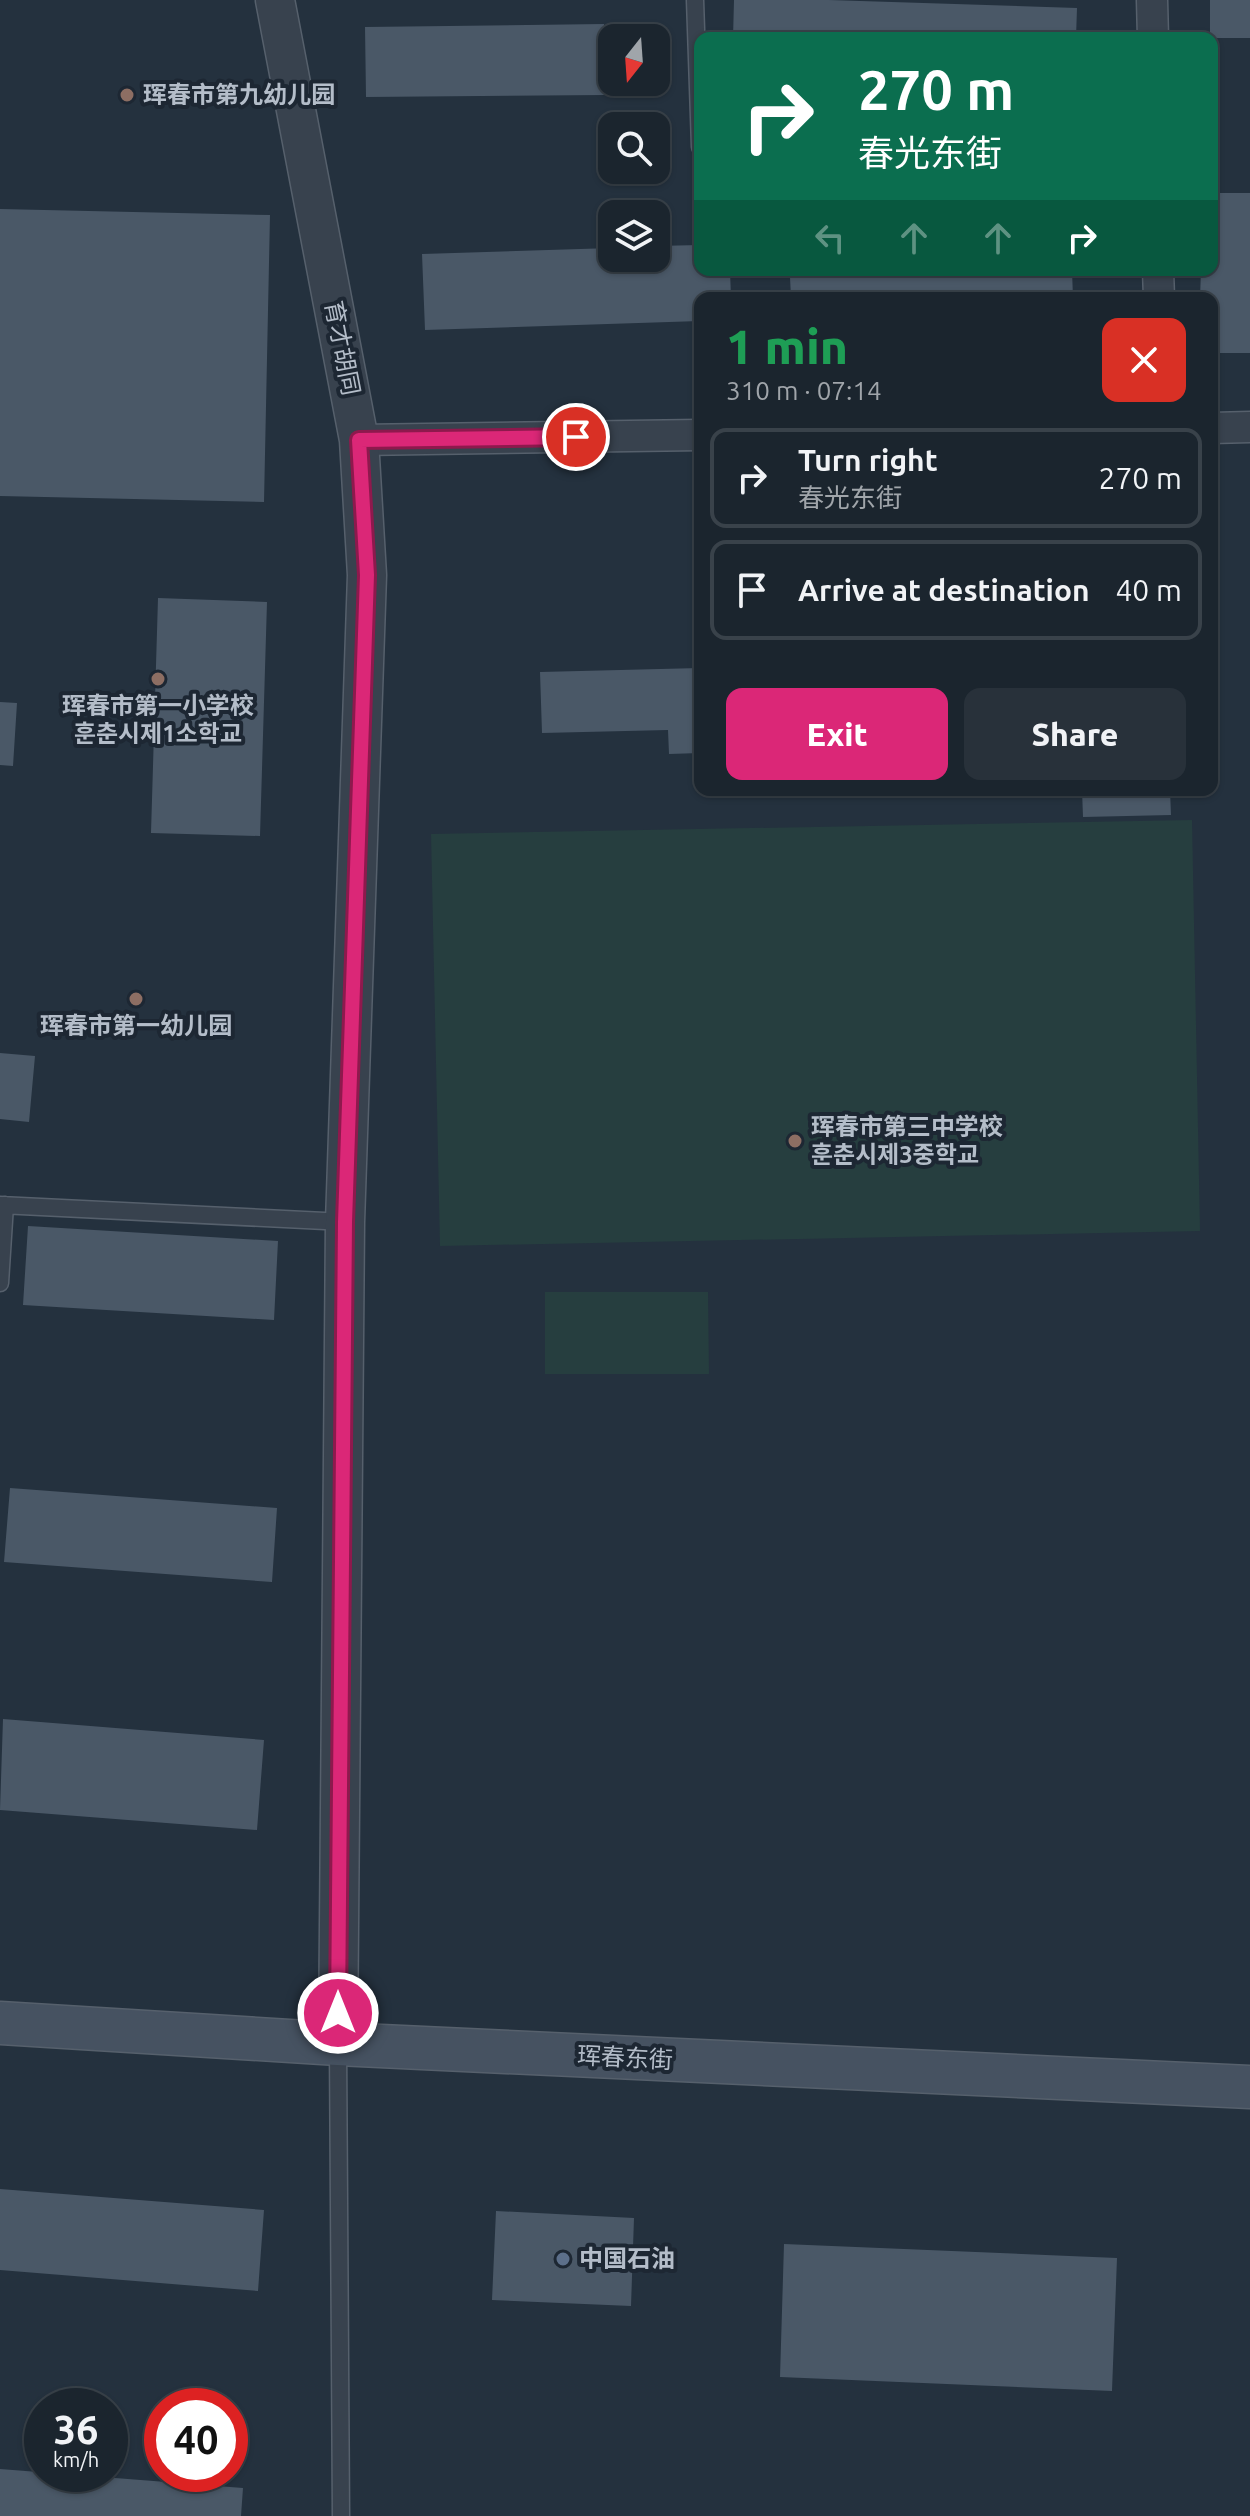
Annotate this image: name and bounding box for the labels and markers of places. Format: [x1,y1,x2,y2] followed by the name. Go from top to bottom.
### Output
[143,81,335,108] place label: 珲春市第九幼儿园
[118,86,136,104] marker: 珲春市第九幼儿园
[542,403,610,471] pin
[149,670,167,688] marker: 珲春市第一小学校 훈춘시제1소학교
[62,692,254,747] place label: 珲春市第一小学校 훈춘시제1소학교
[127,990,145,1008] marker: 珲春市第一幼儿园
[40,1012,232,1039] place label: 珲春市第一幼儿园
[811,1113,1003,1168] place label: 珲春市第三中学校 훈춘시제3중학교
[786,1132,804,1150] marker: 珲春市第三中学校 훈춘시제3중학교
[579,2245,675,2272] place label: 中国石油
[554,2250,572,2268] marker: 中国石油

